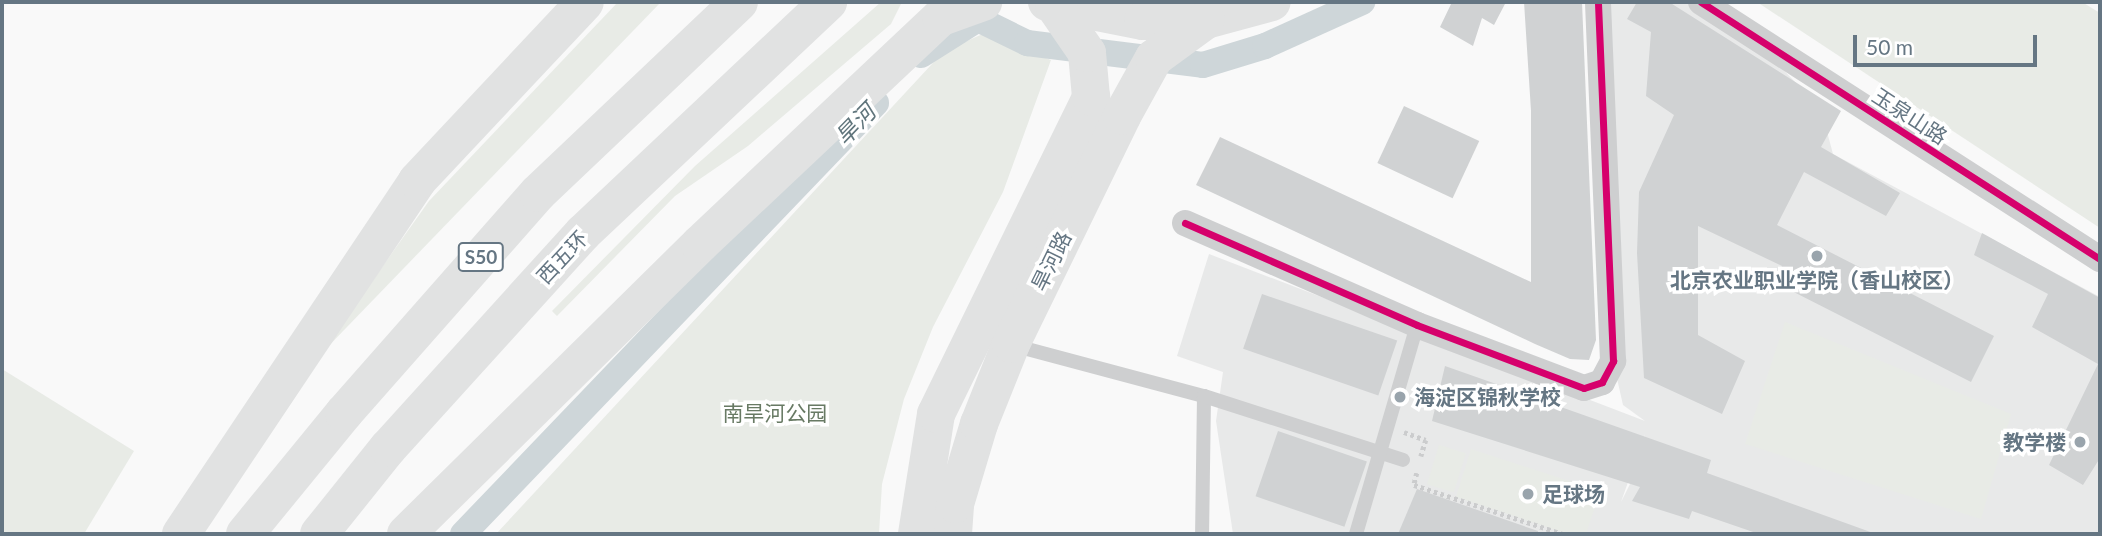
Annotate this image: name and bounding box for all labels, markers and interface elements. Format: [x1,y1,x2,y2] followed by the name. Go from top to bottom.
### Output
[1857,21,2041,65] scale bar
[1866,34,1913,59] text: 50 m
[1868,83,1952,149] street label: 玉泉山路
[829,98,881,150] water label: 旱河
[531,225,593,289] street label: 西五环
[1026,227,1076,295] street label: 旱河路
[456,242,505,272] road number: S50
[1809,248,1825,264] marker: 北京农业职业学院（香山校区）
[1670,267,1964,293] place label: 北京农业职业学院（香山校区）
[1414,384,1561,410] place label: 海淀区锦秋学校
[1392,389,1408,405] marker: 海淀区锦秋学校
[723,400,827,426] park label: 南旱河公园
[2003,429,2066,455] place label: 教学楼
[2072,434,2088,450] marker: 教学楼
[1542,481,1605,507] place label: 足球场
[1520,486,1536,502] marker: 足球场

